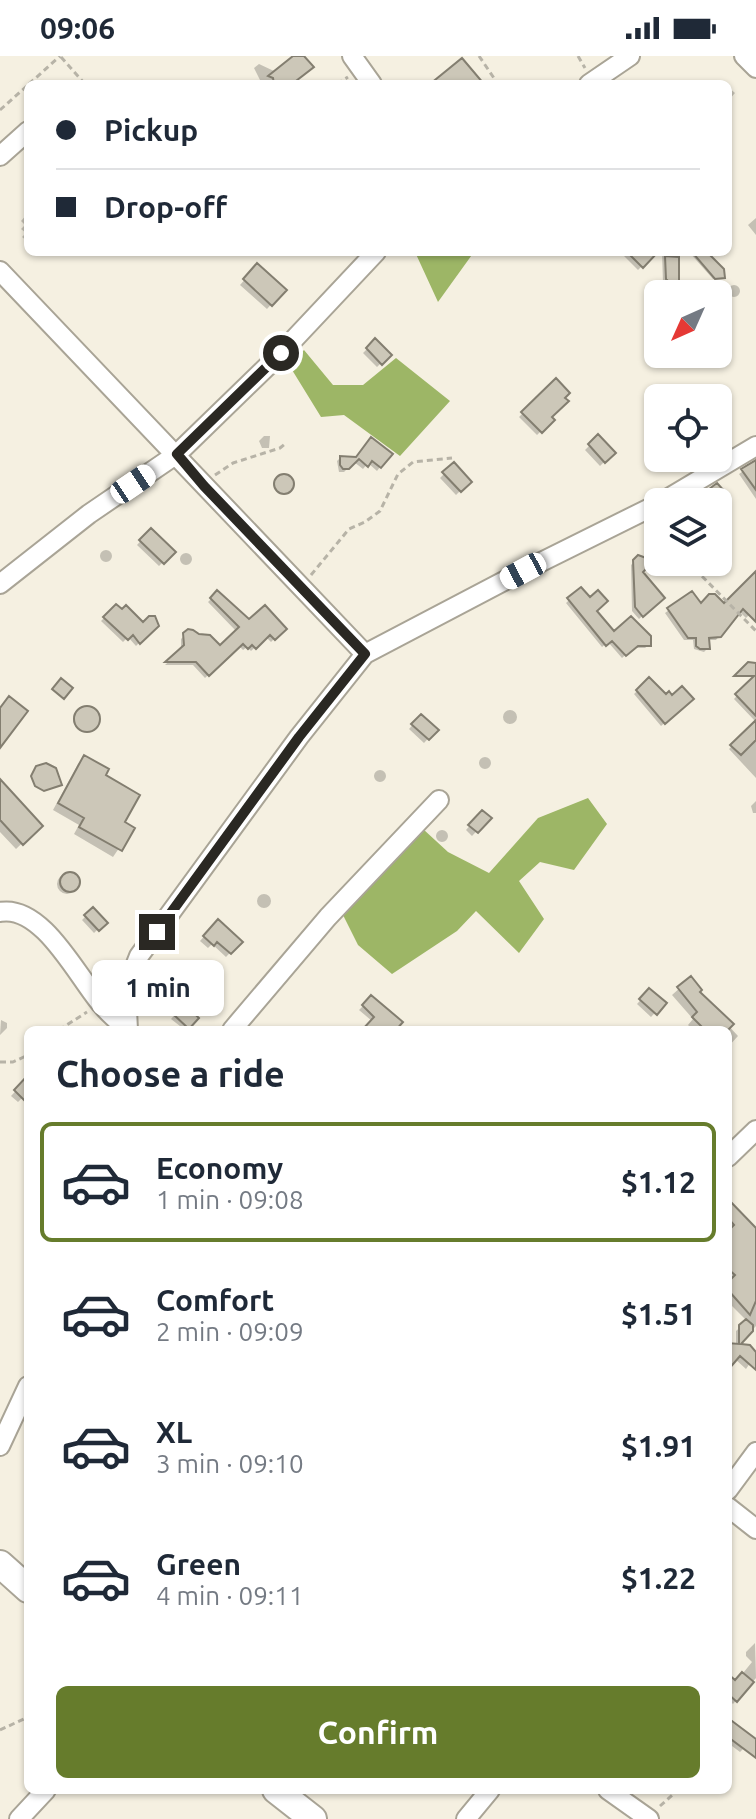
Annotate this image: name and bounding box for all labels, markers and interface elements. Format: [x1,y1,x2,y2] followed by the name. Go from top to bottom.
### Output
[40,11,115,45] text: 09:06
[104,113,198,147] text: Pickup
[104,190,227,224] text: Drop-off
[644,280,732,368] north arrow
[644,280,732,576] map controls
[263,335,299,371] route start
[644,384,732,472] button: locate
[106,461,160,507] car
[644,488,732,576] button: layers
[496,549,550,593] car
[139,914,175,950] route end
[91,960,223,1016] callout: 1 min
[125,973,191,1002] text: 1 min
[56,1053,285,1094] text: Choose a ride
[60,1146,132,1218] icon: car
[156,1151,283,1185] text: Economy
[621,1165,696,1199] text: $1.12
[156,1185,304,1214] text: 1 min · 09:08
[60,1278,132,1350] icon: car
[156,1283,274,1317] text: Comfort
[621,1297,696,1331] text: $1.51
[156,1317,304,1346] text: 2 min · 09:09
[60,1410,132,1482] icon: car
[156,1415,192,1449] text: XL
[621,1429,696,1463] text: $1.91
[156,1449,304,1478] text: 3 min · 09:10
[60,1542,132,1614] icon: car
[156,1547,241,1581] text: Green
[621,1561,696,1595] text: $1.22
[156,1581,304,1610] text: 4 min · 09:11
[56,1686,700,1778] button: Confirm

